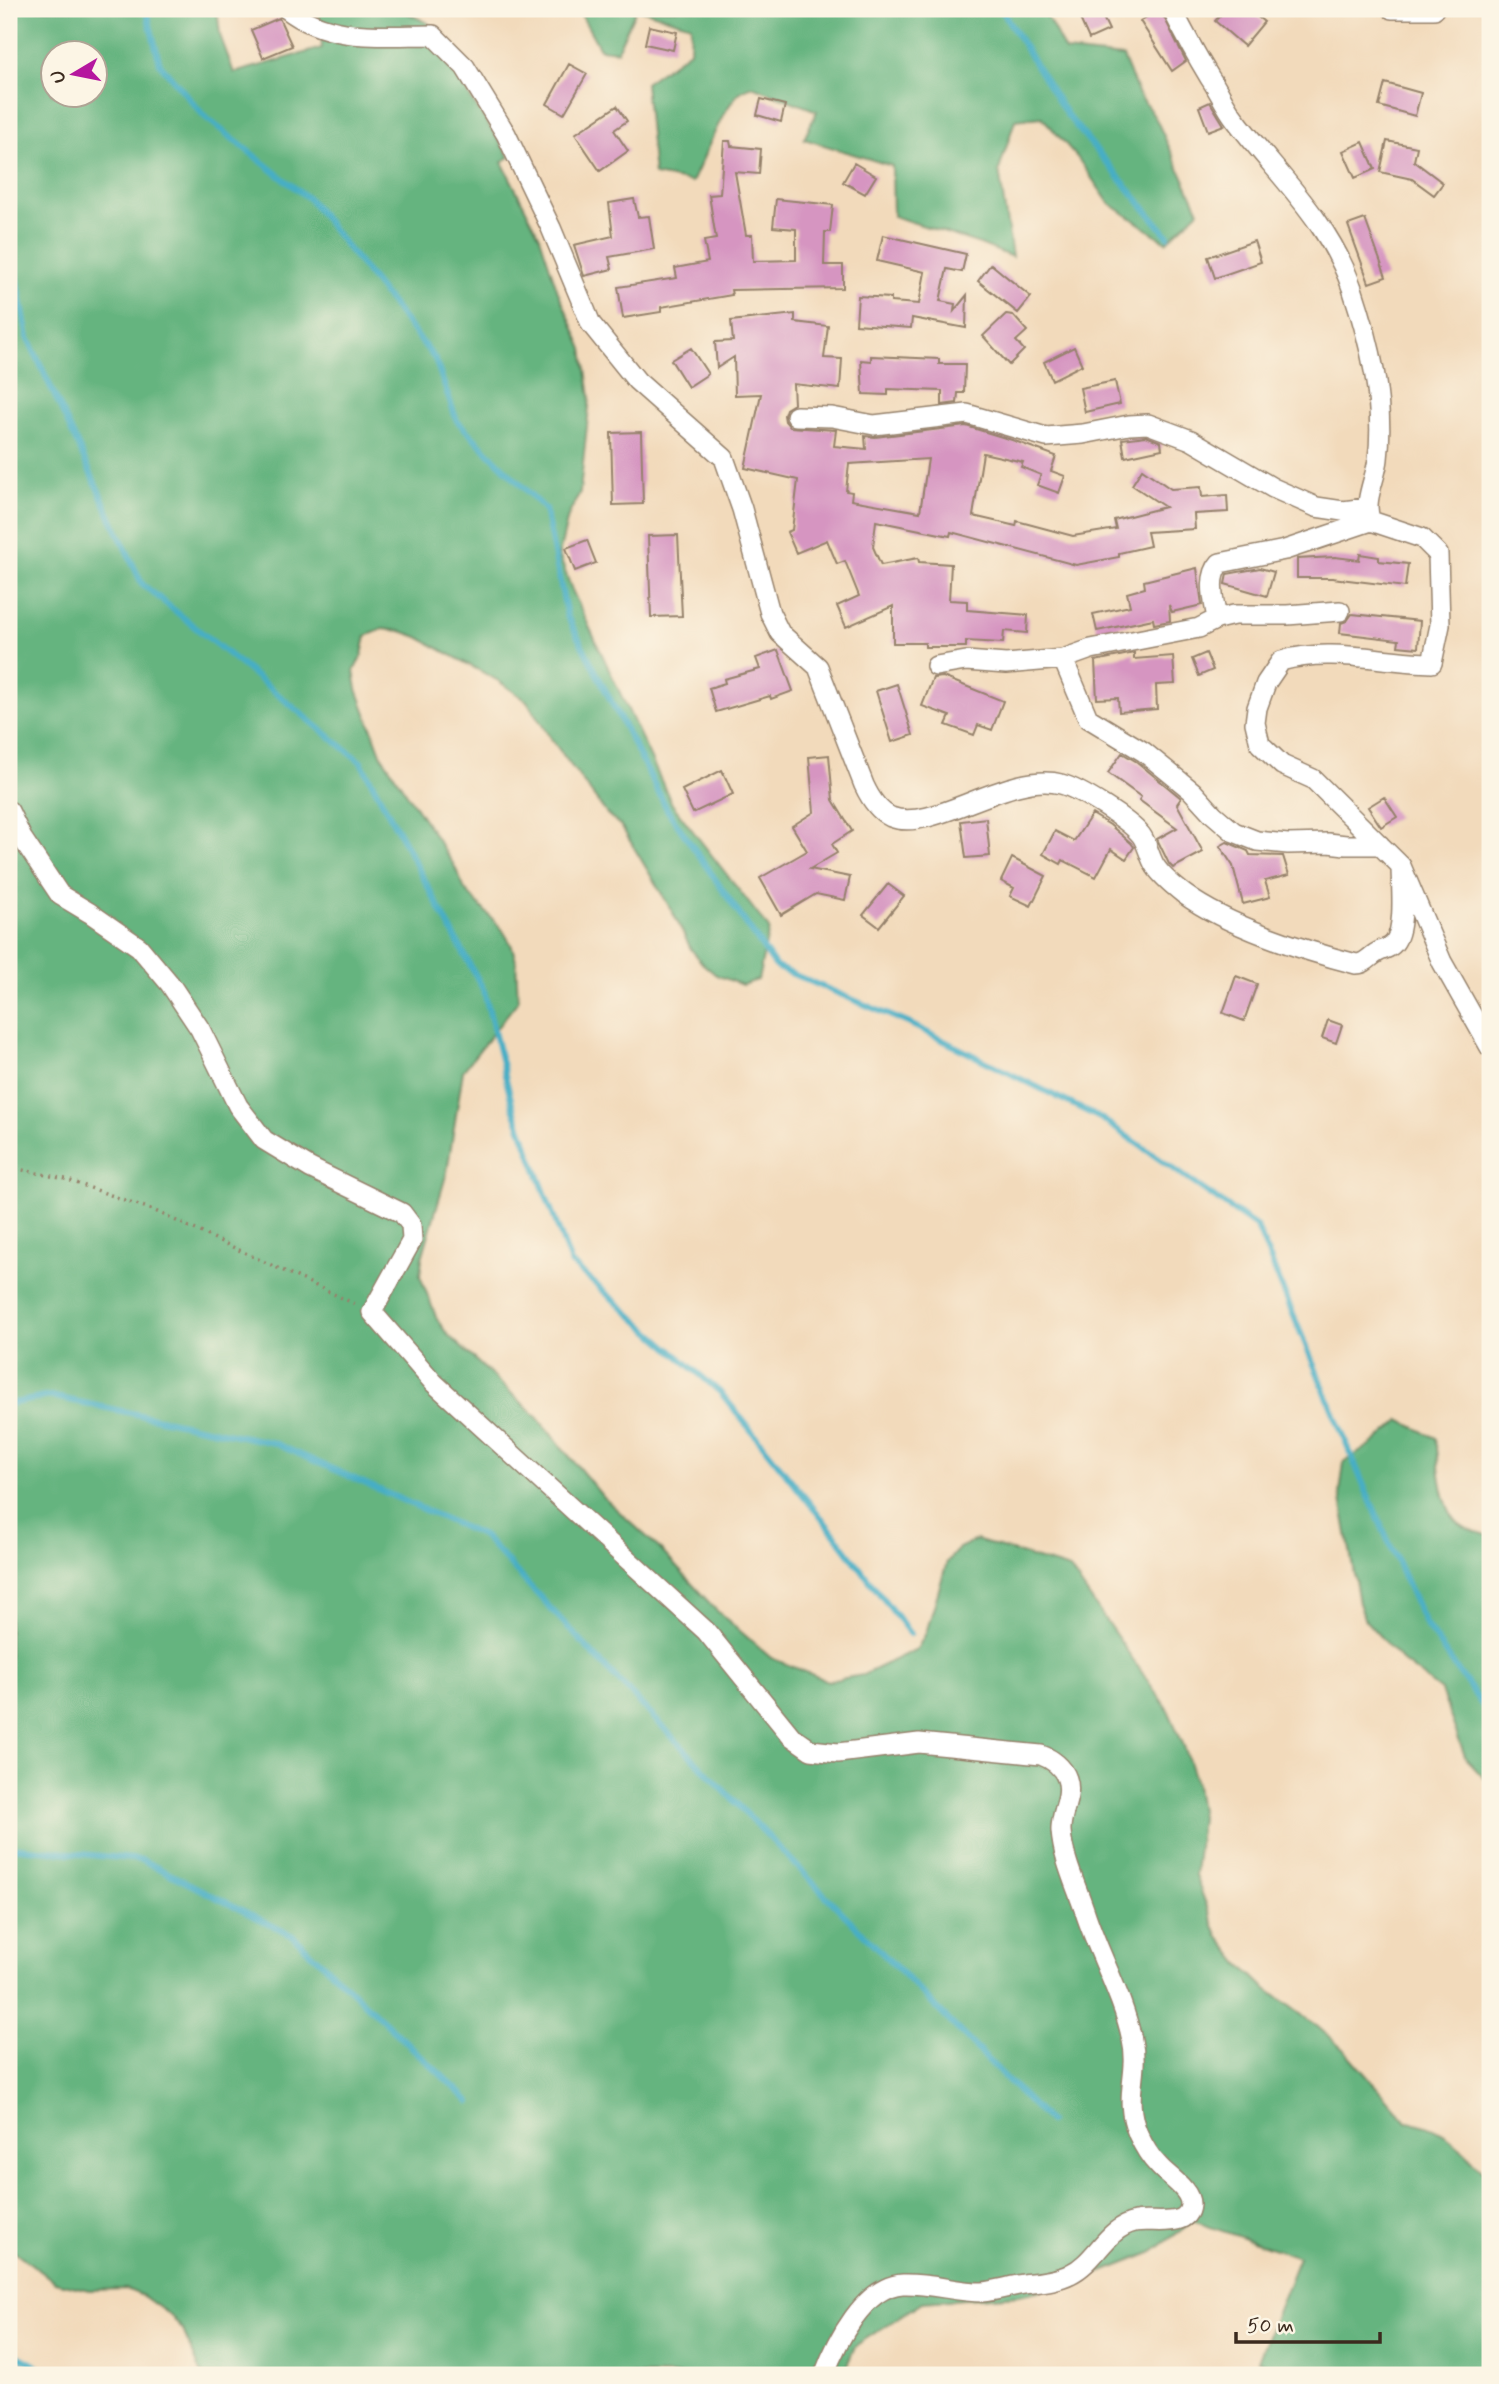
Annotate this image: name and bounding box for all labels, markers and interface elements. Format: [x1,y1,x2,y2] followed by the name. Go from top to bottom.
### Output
[38,38,108,108] north arrow
[45,68,72,85] text: U
[1236,2300,1380,2344] scale bar
[1247,2312,1294,2340] text: 50 m

